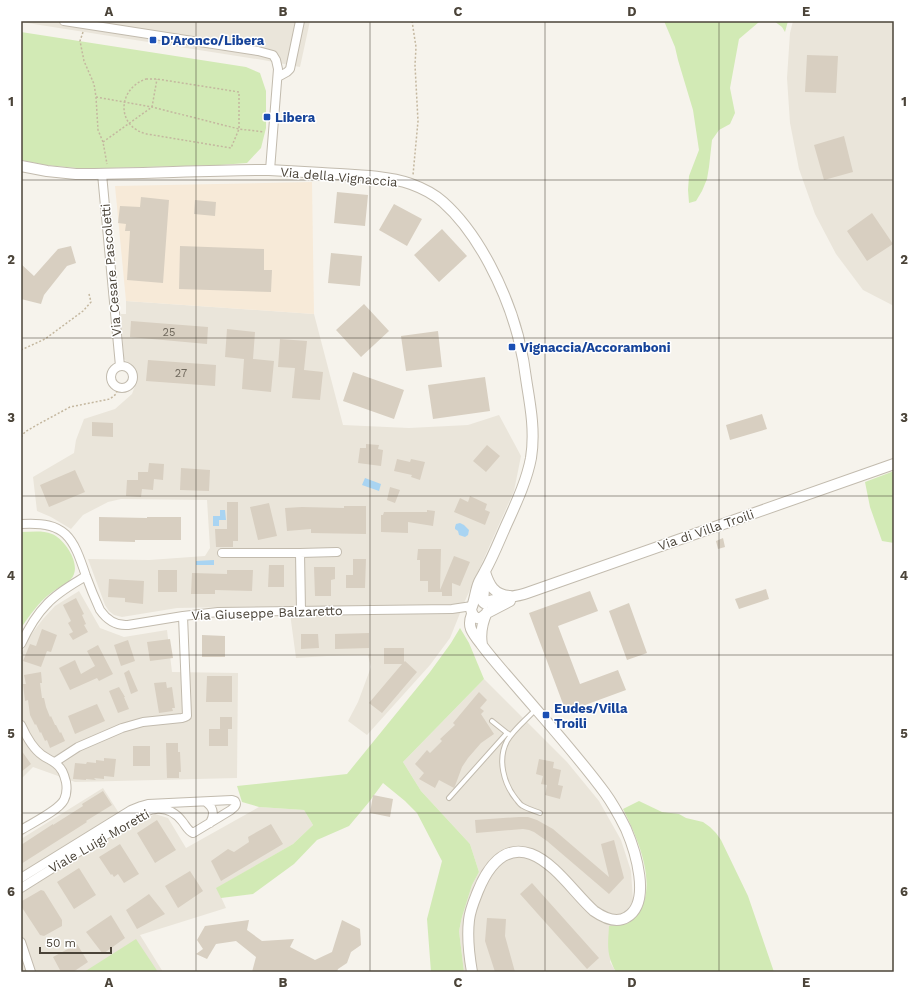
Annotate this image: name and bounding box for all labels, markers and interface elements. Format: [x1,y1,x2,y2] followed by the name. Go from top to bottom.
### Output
[105,4,114,19] text: A
[279,4,288,19] text: B
[454,4,463,19] text: C
[627,4,637,19] text: D
[802,4,810,19] text: E
[161,33,265,48] place label: D'Aronco/Libera
[148,35,158,45] marker: D'Aronco/Libera
[8,94,14,109] text: 1
[901,94,907,109] text: 1
[275,110,316,125] place label: Libera
[262,112,272,122] marker: Libera
[280,164,399,190] street label: Via della Vignaccia
[98,203,124,337] street label: Via Cesare Pascoletti
[7,252,15,267] text: 2
[900,252,908,267] text: 2
[163,326,175,339] house number: 25
[520,340,671,355] place label: Vignaccia/Accoramboni
[507,342,517,352] marker: Vignaccia/Accoramboni
[175,367,187,380] house number: 27
[7,410,15,425] text: 3
[900,410,908,425] text: 3
[656,507,756,553] street label: Via di Villa Troili
[7,568,16,583] text: 4
[900,568,909,583] text: 4
[191,603,343,623] street label: Via Giuseppe Balzaretto
[554,701,628,731] place label: Eudes/Villa Troili
[541,710,551,720] marker: Eudes/Villa Troili
[7,726,15,741] text: 5
[900,726,908,741] text: 5
[46,806,152,876] street label: Viale Luigi Moretti
[7,884,15,899] text: 6
[900,884,908,899] text: 6
[40,929,111,955] scale bar
[46,936,76,950] text: 50 m
[105,975,114,990] text: A
[279,975,288,990] text: B
[454,975,463,990] text: C
[627,975,637,990] text: D
[802,975,810,990] text: E

